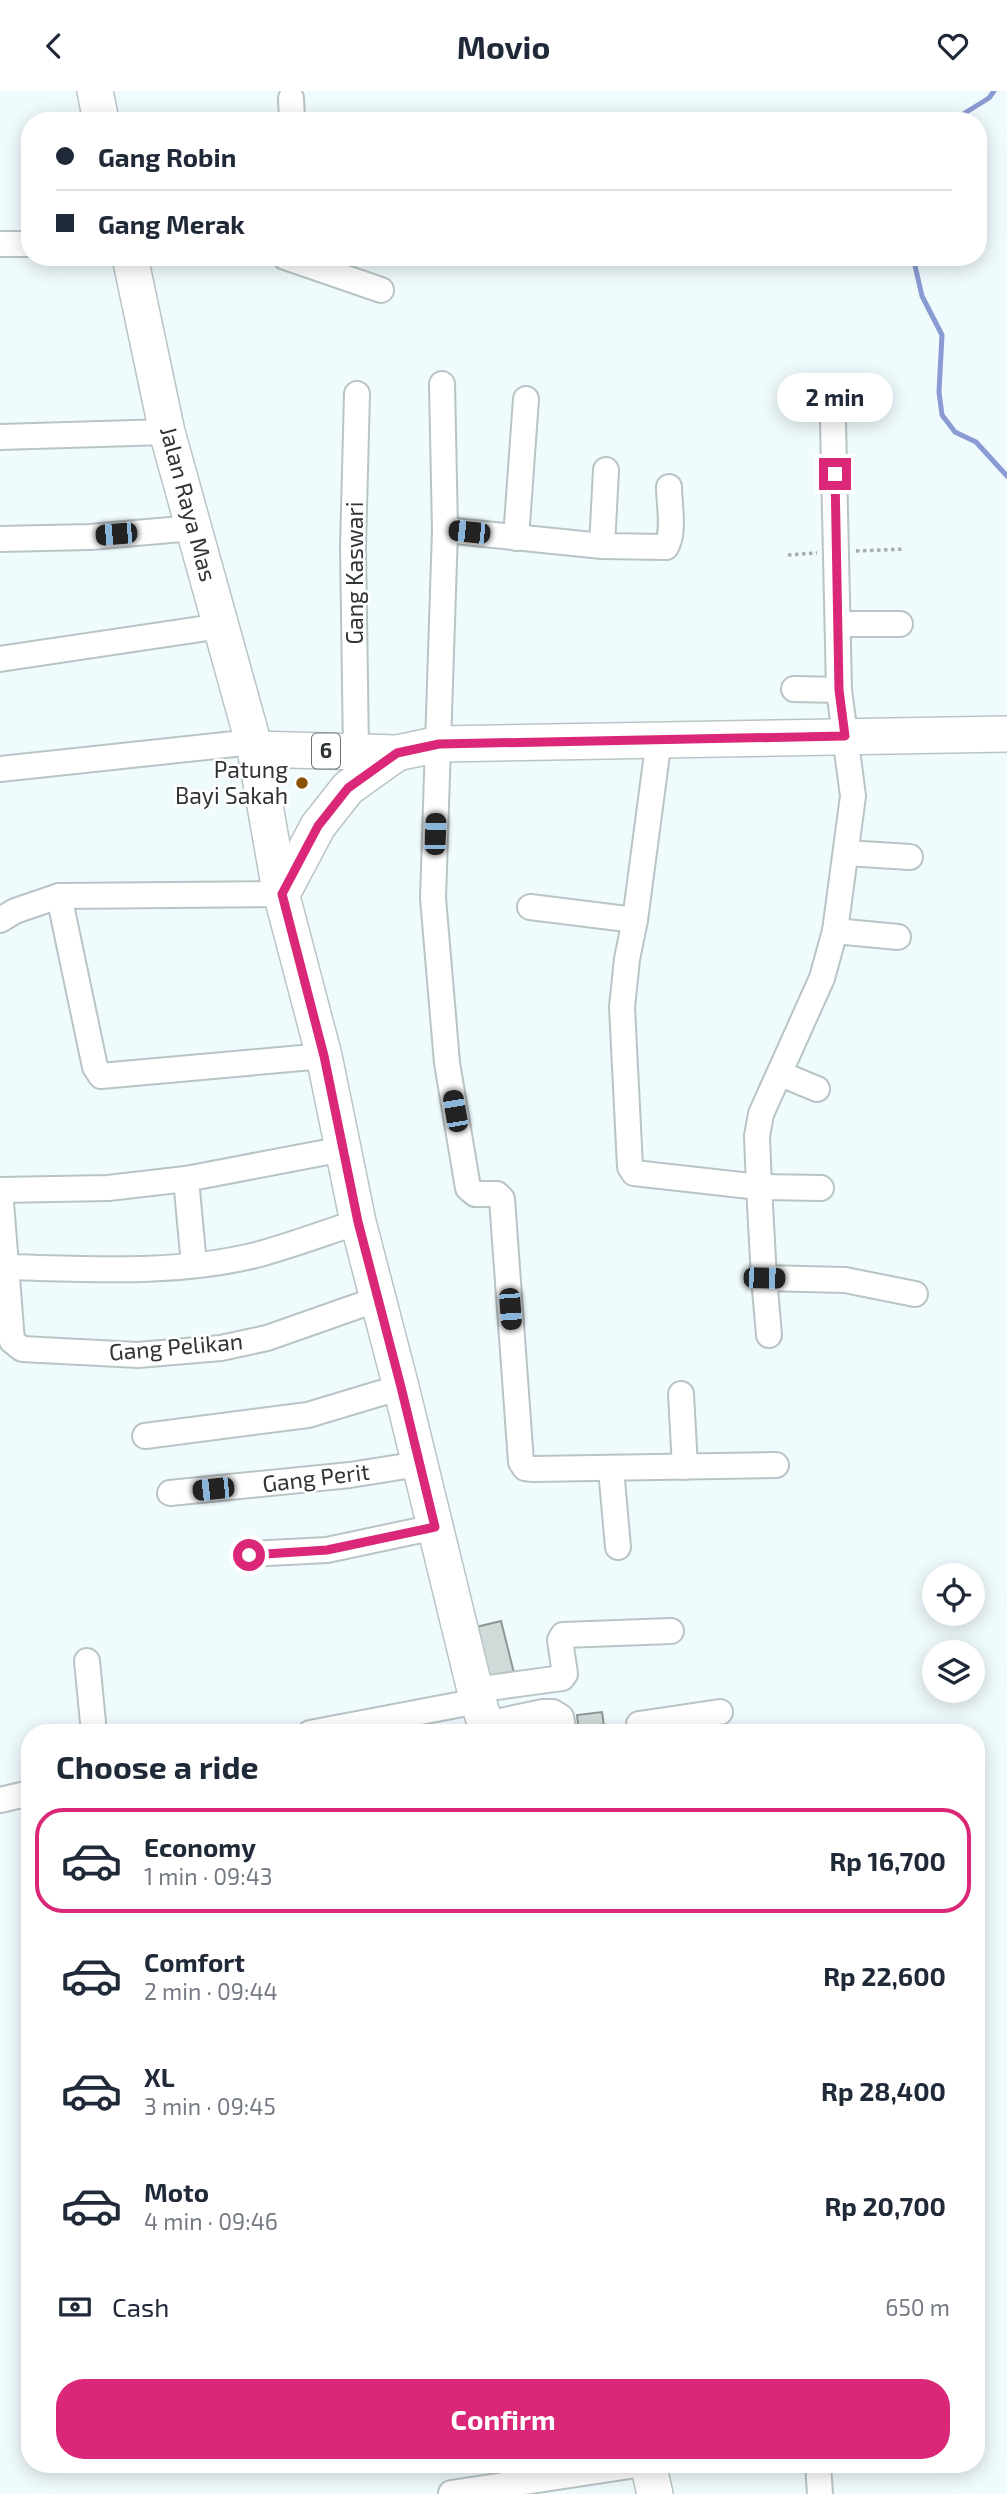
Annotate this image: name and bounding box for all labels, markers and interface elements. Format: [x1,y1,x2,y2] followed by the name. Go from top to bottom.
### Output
[35,27,73,65] icon: back
[457,27,550,65] text: Movio
[934,27,972,65] icon: heart
[98,141,236,172] text: Gang Robin
[98,208,245,239] text: Gang Merak
[777,373,893,421] callout: 2 min
[806,383,864,411] text: 2 min
[155,423,223,584] street label: Jalan Raya Mas
[819,458,851,490] route end
[340,502,368,644] street label: Gang Kaswari
[448,519,491,545] car
[95,522,138,546] car
[312,733,340,769] road number: 6
[175,755,288,809] place label: Patung Bayi Sakah
[294,775,310,791] marker: Patung Bayi Sakah
[424,813,447,855] car
[442,1088,469,1134] car
[743,1267,786,1289] car
[499,1287,522,1331] car
[108,1326,244,1366] street label: Gang Pelikan
[261,1457,371,1497] street label: Gang Perit
[192,1476,235,1502] car
[233,1539,265,1571] route start
[922,1563,985,1703] map controls
[922,1563,985,1626] button: locate
[922,1640,985,1703] button: layers
[56,1747,259,1785] text: Choose a ride
[60,1829,123,1892] icon: car
[144,1831,256,1862] text: Economy
[829,1845,946,1876] text: Rp 16,700
[144,1862,273,1890] text: 1 min · 09:43
[60,1944,123,2007] icon: car
[144,1946,245,1977] text: Comfort
[823,1960,946,1991] text: Rp 22,600
[144,1977,278,2005] text: 2 min · 09:44
[60,2059,123,2122] icon: car
[144,2061,175,2092] text: XL
[821,2075,946,2106] text: Rp 28,400
[144,2092,276,2120] text: 3 min · 09:45
[60,2174,123,2237] icon: car
[144,2176,209,2207] text: Moto
[824,2190,946,2221] text: Rp 20,700
[144,2207,278,2235] text: 4 min · 09:46
[56,2288,94,2326] icon: cash
[112,2291,169,2322] text: Cash
[885,2293,950,2321] text: 650 m
[56,2379,950,2459] button: Confirm

